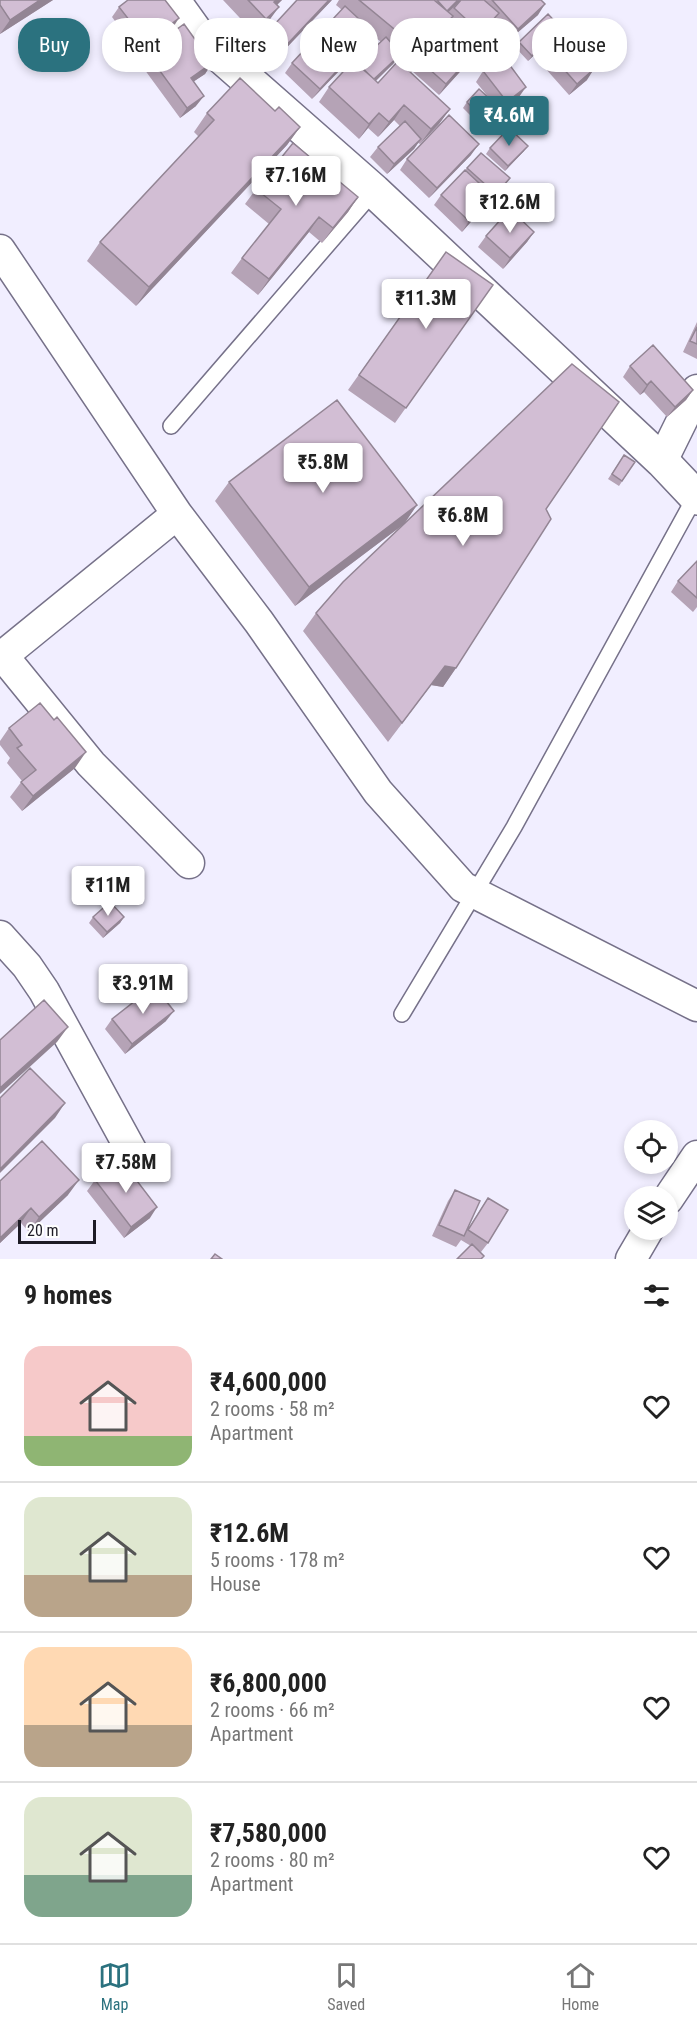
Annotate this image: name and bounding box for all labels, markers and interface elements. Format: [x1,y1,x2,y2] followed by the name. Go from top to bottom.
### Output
[18,18,90,72] chip: Buy
[102,18,182,72] chip: Rent
[194,18,288,72] chip: Filters
[300,18,378,72] chip: New
[390,18,520,72] chip: Apartment
[532,18,627,72] chip: House
[467,96,551,147] pin: ₹4.6M
[484,103,534,127] text: ₹4.6M
[247,156,345,207] pin: ₹7.16M
[266,163,326,187] text: ₹7.16M
[461,183,559,234] pin: ₹12.6M
[480,190,540,214] text: ₹12.6M
[377,279,475,330] pin: ₹11.3M
[396,286,456,310] text: ₹11.3M
[281,443,365,494] pin: ₹5.8M
[298,450,348,474] text: ₹5.8M
[421,496,505,547] pin: ₹6.8M
[438,503,488,527] text: ₹6.8M
[72,866,144,917] pin: ₹11M
[86,873,130,897] text: ₹11M
[94,964,192,1015] pin: ₹3.91M
[113,971,173,995] text: ₹3.91M
[624,1120,678,1240] map controls
[624,1120,678,1174] button: locate
[77,1143,175,1194] pin: ₹7.58M
[96,1150,156,1174] text: ₹7.58M
[624,1186,678,1240] button: layers
[18,1217,96,1244] scale bar
[27,1221,59,1240] text: 20 m
[640,1279,673,1312] icon: filters
[24,1280,112,1310] text: 9 homes
[210,1367,327,1397] text: ₹4,600,000
[72,1370,144,1442] icon: home
[640,1390,673,1423] icon: heart
[210,1397,335,1421] text: 2 rooms · 58 m²
[210,1421,294,1445] text: Apartment
[210,1518,289,1548] text: ₹12.6M
[72,1521,144,1593] icon: home
[640,1541,673,1574] icon: heart
[210,1548,345,1572] text: 5 rooms · 178 m²
[210,1572,261,1596] text: House
[210,1668,327,1698] text: ₹6,800,000
[72,1671,144,1743] icon: home
[640,1691,673,1724] icon: heart
[210,1698,335,1722] text: 2 rooms · 66 m²
[210,1722,294,1746] text: Apartment
[210,1818,327,1848] text: ₹7,580,000
[72,1821,144,1893] icon: home
[640,1841,673,1874] icon: heart
[210,1848,335,1872] text: 2 rooms · 80 m²
[210,1872,294,1896] text: Apartment
[98,1959,131,2014] tab: Map
[327,1959,365,2014] tab: Saved
[561,1959,599,2014] tab: Home

